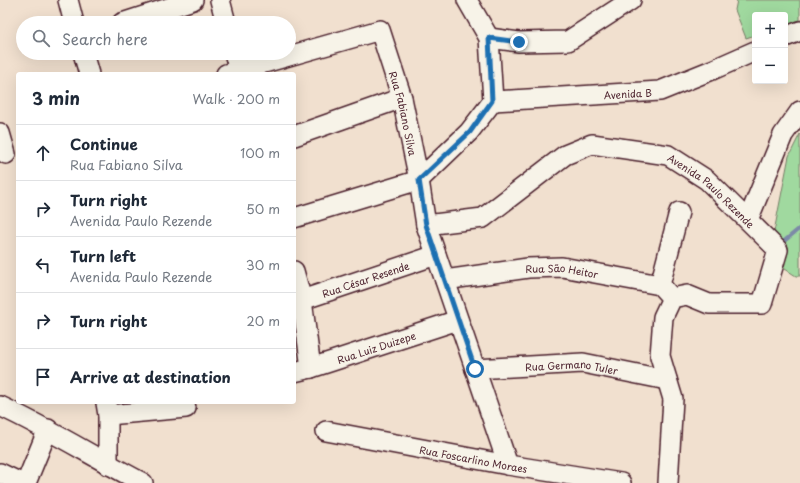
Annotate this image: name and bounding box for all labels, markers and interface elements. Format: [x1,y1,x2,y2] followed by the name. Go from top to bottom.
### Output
[752,12,788,84] map controls
[752,12,788,48] button: +
[16,16,296,60] search box
[30,27,52,49] icon: search
[62,27,148,50] text: Search here
[510,33,528,51] route end
[752,48,788,84] button: −
[386,69,421,158] street label: Rua Fabiano Silva
[603,84,653,102] street label: Avenida B
[32,85,80,111] text: 3 min
[192,89,280,108] text: Walk · 200 m
[70,132,138,155] text: Continue
[32,142,54,164] icon: ahead
[240,143,280,162] text: 100 m
[665,149,759,231] street label: Avenida Paulo Rezende
[70,155,183,174] text: Rua Fabiano Silva
[70,188,147,211] text: Turn right
[32,198,54,220] icon: right
[246,199,280,218] text: 50 m
[70,211,212,230] text: Avenida Paulo Rezende
[70,244,136,267] text: Turn left
[32,254,54,276] icon: left
[246,255,280,274] text: 30 m
[320,257,412,300] street label: Rua César Resende
[525,259,600,281] street label: Rua São Heitor
[70,267,212,286] text: Avenida Paulo Rezende
[70,309,147,332] text: Turn right
[32,310,54,332] icon: right
[246,311,280,330] text: 20 m
[335,327,418,367] street label: Rua Luiz Duizepe
[525,355,620,378] street label: Rua Germano Tuler
[466,360,484,378] route start
[70,365,231,388] text: Arrive at destination
[32,366,54,388] icon: arrive
[418,441,529,476] street label: Rua Foscarlino Moraes

